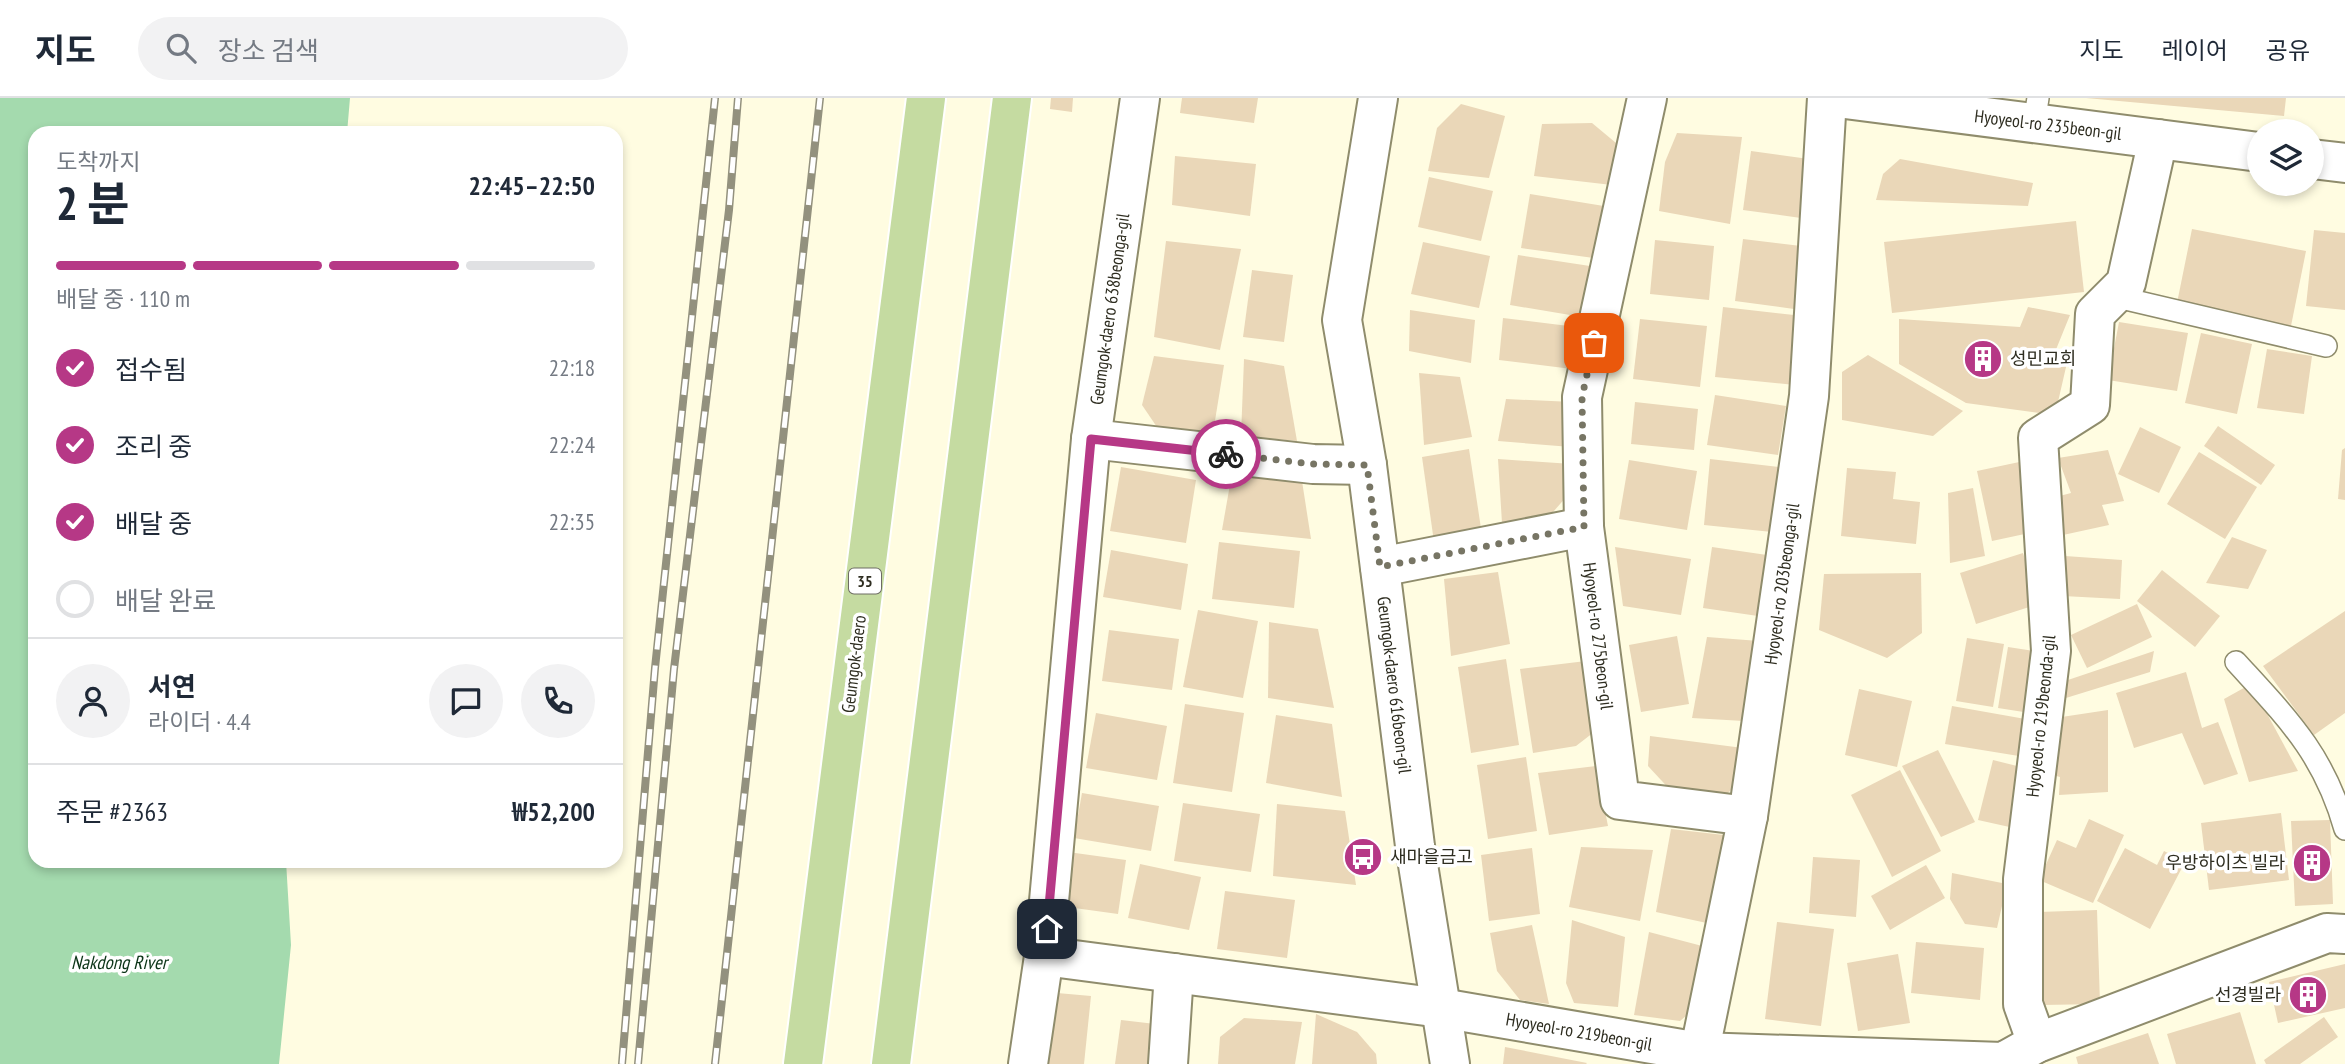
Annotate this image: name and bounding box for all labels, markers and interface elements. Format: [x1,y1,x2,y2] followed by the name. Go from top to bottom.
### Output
[138,17,628,80] search box
[35,28,96,71] text: 지도
[162,29,200,67] icon: search
[218,34,319,67] text: 장소 검색
[2079,35,2124,66] text: 지도
[2162,35,2228,66] text: 레이어
[2266,35,2310,66] text: 공유
[1973,104,2124,145] street label: Hyoyeol-ro 235beon-gil
[2247,119,2324,196] map controls
[2247,119,2324,196] button: layers
[56,147,141,176] text: 도착까지
[468,169,595,202] text: 22:45–22:50
[56,173,130,233] text: 2 분
[1085,211,1134,406] street label: Geumgok-daero 638beonga-gil
[56,284,190,313] text: 배달 중 · 110 m
[1564,313,1624,373] pin
[1575,324,1613,362] icon: bag
[1962,338,2004,380] building icon: 성민교회
[2010,347,2076,370] place label: 성민교회
[56,349,94,387] icon: check
[115,353,187,386] text: 접수됨
[549,353,595,382] text: 22:18
[1191,419,1261,489] courier
[56,426,94,464] icon: check
[115,430,192,463] text: 조리 중
[549,430,595,459] text: 22:24
[1207,435,1245,473] icon: bike
[1759,501,1804,666] street label: Hyoyeol-ro 203beonga-gil
[56,503,94,541] icon: check
[115,507,192,540] text: 배달 중
[549,507,595,536] text: 22:35
[1578,561,1619,712] street label: Hyoyeol-ro 275beon-gil
[849,568,881,594] road number: 35
[115,584,216,617] text: 배달 완료
[1372,595,1417,776] street label: Geumgok-daero 616beon-gil
[836,614,871,714] street label: Geumgok-daero
[2021,633,2061,798] street label: Hyoyeol-ro 219beonda-gil
[56,664,130,738] button: person
[429,664,503,738] button: chat
[521,664,595,738] button: phone
[148,670,196,703] text: 서연
[148,707,251,736] text: 라이더 · 4.4
[56,795,168,828] text: 주문 #2363
[512,795,595,828] text: ₩52,200
[1342,836,1384,878] bus stop icon: 새마을금고
[2291,842,2333,884] building icon: 우방하이츠 빌라
[1390,845,1473,868] place label: 새마을금고
[2165,851,2285,874] place label: 우방하이츠 빌라
[1017,899,1077,959] pin
[1028,910,1066,948] icon: home
[71,950,170,974] water label: Nakdong River
[2287,974,2329,1016] building icon: 선경빌라
[2215,983,2281,1006] place label: 선경빌라
[1504,1007,1655,1056] street label: Hyoyeol-ro 219beon-gil

